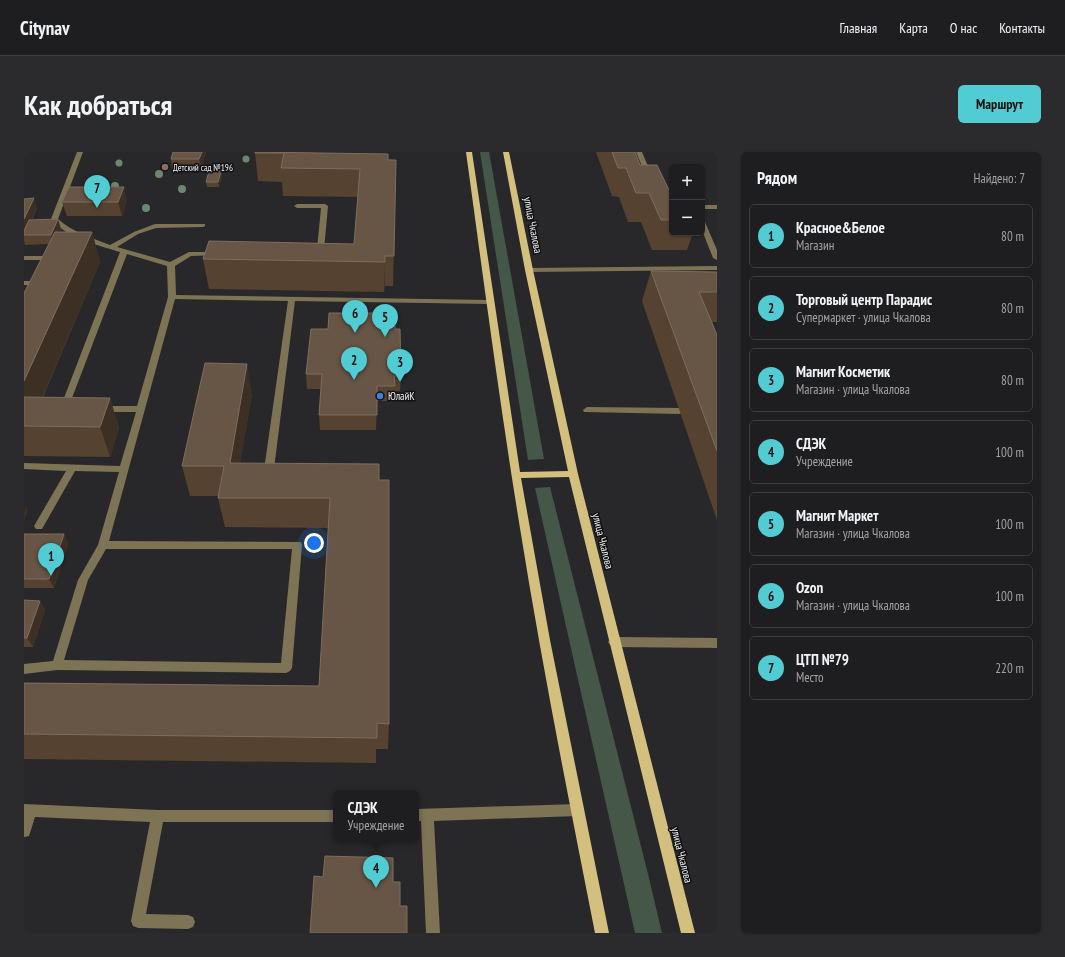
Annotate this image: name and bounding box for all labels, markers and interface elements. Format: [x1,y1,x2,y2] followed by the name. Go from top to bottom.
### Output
[20,16,70,40] text: Citynav
[839,19,877,37] text: Главная
[899,19,928,37] text: Карта
[950,19,977,37] text: О нас
[999,19,1045,37] text: Контакты
[958,85,1041,123] button: Маршрут
[24,86,172,123] text: Как добраться
[160,162,170,172] marker: Детский сад №196
[173,162,233,173] place label: Детский сад №196
[669,164,705,236] map controls
[669,164,705,200] button: +
[757,167,797,189] text: Рядом
[974,170,1025,187] text: Найдено: 7
[84,175,110,208] pin: 7
[521,196,545,254] street label: улица Чкалова
[669,200,705,236] button: −
[796,218,885,237] text: Красное&Белое
[768,228,774,245] text: 1
[1001,228,1024,245] text: 80 m
[796,237,834,254] text: Магазин
[796,290,932,309] text: Торговый центр Парадис
[342,300,368,333] pin: 6
[768,300,774,317] text: 2
[1001,300,1024,317] text: 80 m
[372,304,398,337] pin: 5
[796,309,931,326] text: Супермаркет · улица Чкалова
[341,347,367,380] pin: 2
[387,349,413,382] pin: 3
[796,362,890,381] text: Магнит Косметик
[768,372,774,389] text: 3
[1001,372,1024,389] text: 80 m
[796,381,910,398] text: Магазин · улица Чкалова
[388,389,415,403] place label: ЮлайК
[375,391,385,401] marker: ЮлайК
[796,434,826,453] text: СДЭК
[768,444,774,461] text: 4
[995,444,1024,461] text: 100 m
[796,453,853,470] text: Учреждение
[796,506,878,525] text: Магнит Маркет
[589,512,617,570] street label: улица Чкалова
[768,516,774,533] text: 5
[995,516,1024,533] text: 100 m
[796,525,910,542] text: Магазин · улица Чкалова
[304,533,324,553] your location
[38,543,64,576] pin: 1
[796,578,823,597] text: Ozon
[768,588,774,605] text: 6
[995,588,1024,605] text: 100 m
[796,597,910,614] text: Магазин · улица Чкалова
[796,650,849,669] text: ЦТП №79
[768,660,774,677] text: 7
[995,660,1024,677] text: 220 m
[796,669,824,686] text: Место
[333,790,419,842] popup
[348,798,378,817] text: СДЭК
[348,817,404,834] text: Учреждение
[668,826,696,884] street label: улица Чкалова
[363,855,389,888] pin: 4

